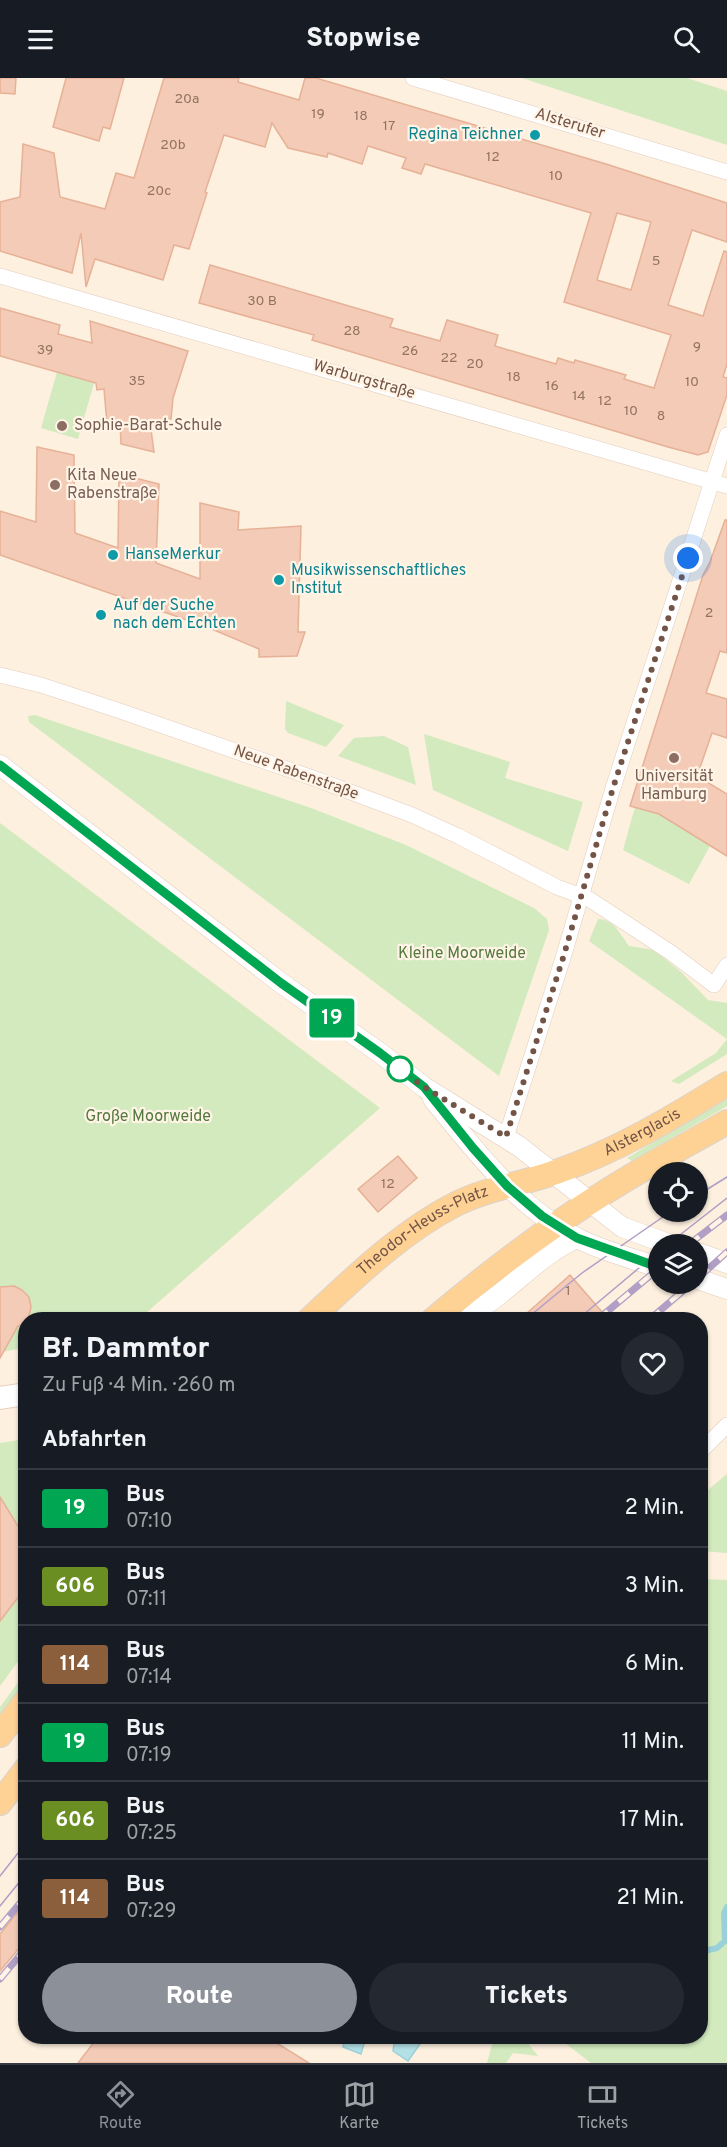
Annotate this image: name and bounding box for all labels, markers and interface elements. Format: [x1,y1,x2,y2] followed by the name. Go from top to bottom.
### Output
[306,22,421,56] text: Stopwise
[24,23,57,56] icon: menu
[670,23,703,56] icon: search
[175,91,199,108] house number: 20a
[533,104,607,144] street label: Alsterufer
[311,106,325,123] house number: 19
[354,108,368,125] house number: 18
[383,118,395,135] house number: 17
[408,125,523,145] place label: Regina Teichner
[528,128,542,142] marker: Regina Teichner
[160,137,186,154] house number: 20b
[486,149,500,166] house number: 12
[549,168,563,185] house number: 10
[147,183,171,200] house number: 20c
[652,253,660,270] house number: 5
[247,293,277,310] house number: 30 B
[343,323,361,340] house number: 28
[693,339,701,356] house number: 9
[37,342,53,359] house number: 39
[402,343,418,360] house number: 26
[440,350,458,367] house number: 22
[311,356,417,404] street label: Warburgstraße
[466,356,484,373] house number: 20
[507,369,521,386] house number: 18
[128,373,146,390] house number: 35
[685,374,699,391] house number: 10
[545,378,559,395] house number: 16
[572,388,586,405] house number: 14
[598,393,612,410] house number: 12
[624,403,638,420] house number: 10
[657,408,665,425] house number: 8
[74,416,222,436] place label: Sophie-Barat-Schule
[55,419,69,433] marker: Sophie-Barat-Schule
[67,466,157,504] place label: Kita Neue Rabenstraße
[48,478,62,492] marker: Kita Neue Rabenstraße
[673,543,703,573] your location
[125,545,221,565] place label: HanseMerkur
[106,548,120,562] marker: HanseMerkur
[291,561,466,599] place label: Musikwissenschaftliches Institut
[272,573,286,587] marker: Musikwissenschaftliches Institut
[113,596,236,634] place label: Auf der Suche nach dem Echten
[705,605,713,622] house number: 2
[94,608,108,622] marker: Auf der Suche nach dem Echten
[231,741,361,805] street label: Neue Rabenstraße
[667,751,681,765] marker: Universität Hamburg
[635,767,713,805] place label: Universität Hamburg
[398,944,526,964] park label: Kleine Moorweide
[305,998,359,1038] line badge: 19
[321,1005,343,1032] text: 19
[387,1056,413,1082] unlabelled marker
[601,1104,685,1161] street label: Alsterglacis
[85,1107,211,1127] park label: Große Moorweide
[648,1162,708,1294] map controls
[648,1162,708,1222] button: locate
[381,1176,395,1193] house number: 12
[353,1182,491,1280] street label: Theodor-Heuss-Platz
[648,1234,708,1294] button: layers
[565,1283,571,1300] house number: 1
[42,1332,209,1368] text: Bf. Dammtor
[621,1332,684,1395] button: heart
[42,1373,236,1399] text: Zu Fuß · 4 Min. · 260 m
[42,1427,147,1454] text: Abfahrten
[126,1482,165,1509] text: Bus
[64,1495,86,1522] text: 19
[625,1495,684,1522] text: 2 Min.
[126,1509,173,1535] text: 07:10
[126,1560,165,1587] text: Bus
[55,1573,95,1600] text: 606
[625,1573,684,1600] text: 3 Min.
[126,1587,167,1613] text: 07:11
[126,1638,165,1665] text: Bus
[60,1651,90,1678] text: 114
[625,1651,684,1678] text: 6 Min.
[126,1665,172,1691] text: 07:14
[126,1716,165,1743] text: Bus
[64,1729,86,1756] text: 19
[622,1729,684,1756] text: 11 Min.
[126,1743,172,1769] text: 07:19
[126,1794,165,1821] text: Bus
[55,1807,95,1834] text: 606
[619,1807,684,1834] text: 17 Min.
[126,1821,177,1847] text: 07:25
[126,1872,165,1899] text: Bus
[60,1885,90,1912] text: 114
[616,1885,684,1912] text: 21 Min.
[126,1899,177,1925] text: 07:29
[42,1963,357,2032] button: Route
[369,1963,684,2032] button: Tickets
[99,2078,142,2134] tab: Route
[339,2078,379,2134] tab: Karte
[577,2078,628,2134] tab: Tickets

